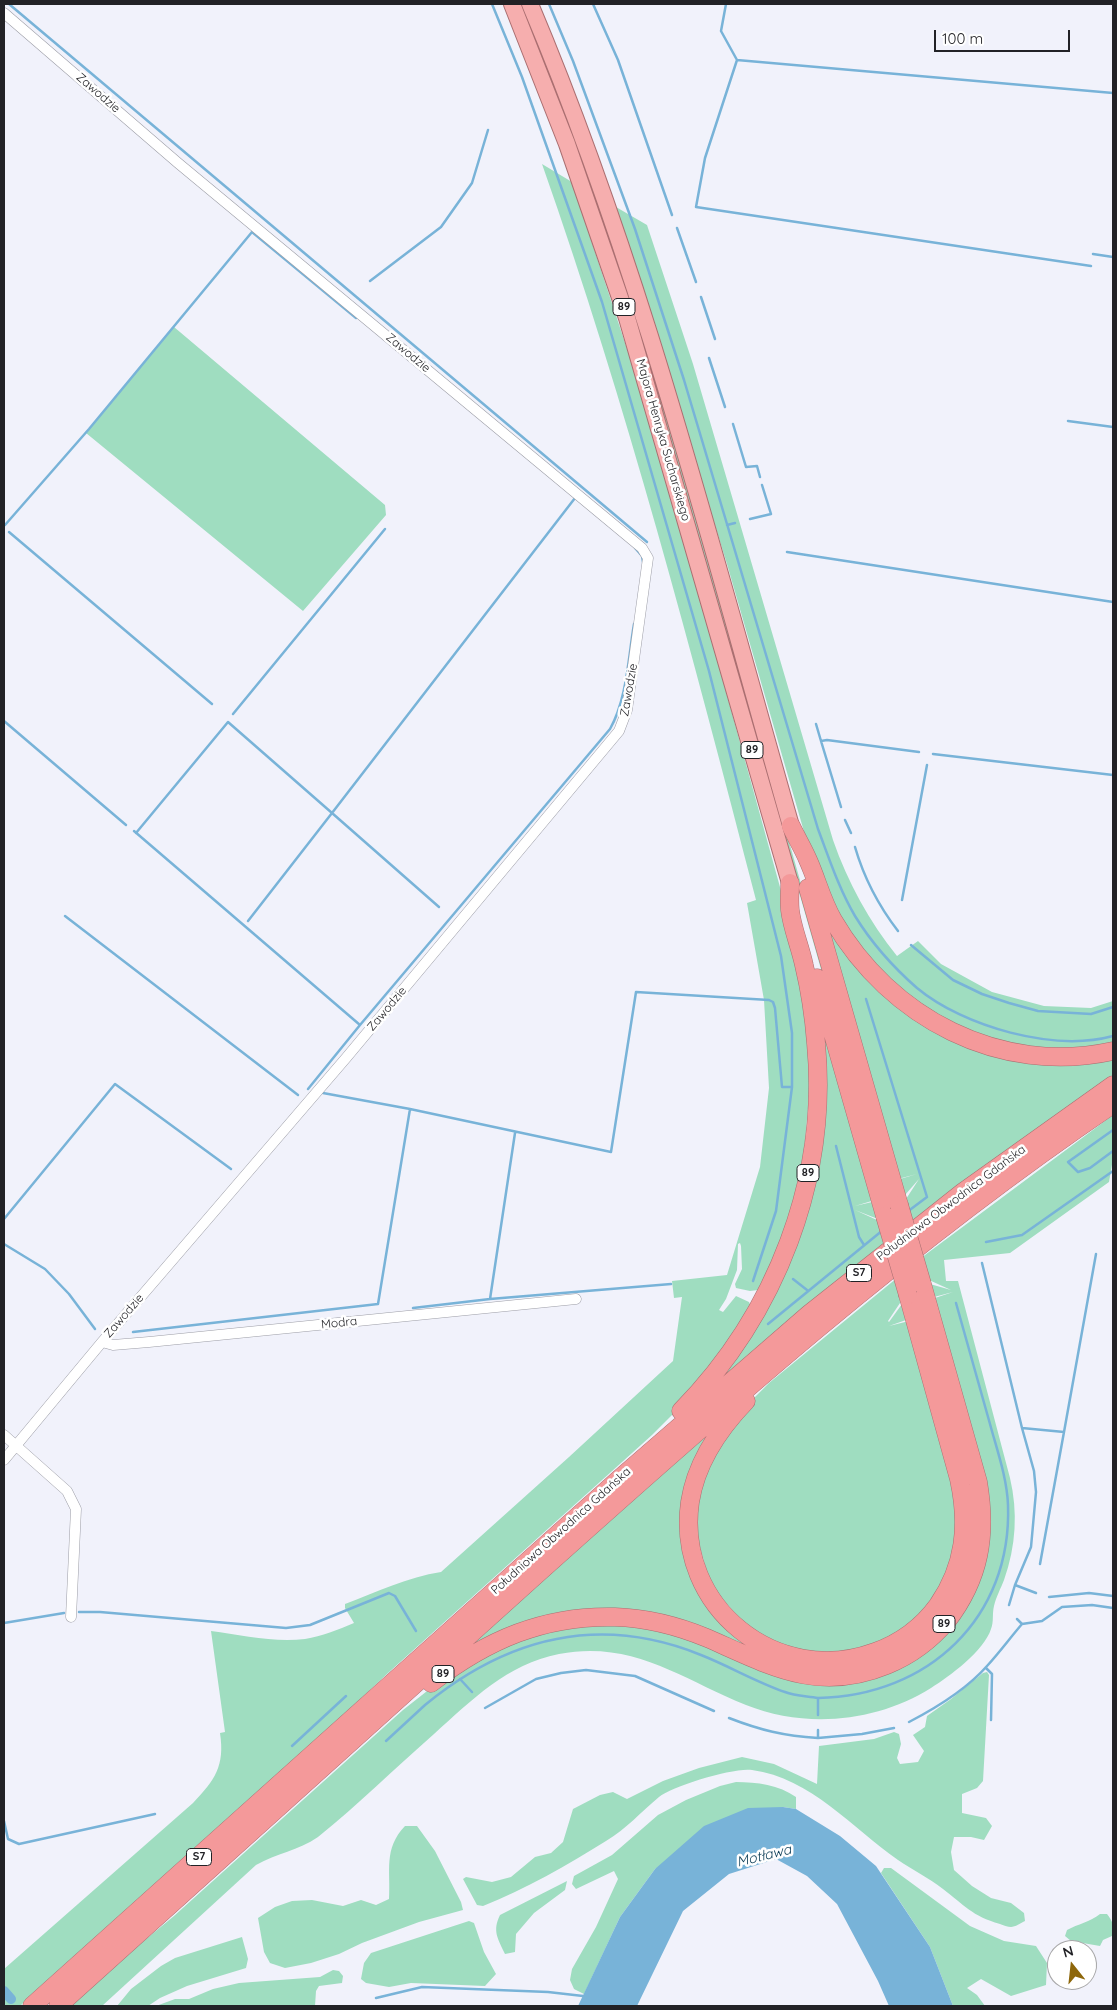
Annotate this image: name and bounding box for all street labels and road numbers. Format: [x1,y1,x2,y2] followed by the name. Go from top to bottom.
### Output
[73,70,123,116] street label: Zawodzie
[613,298,635,316] road number: 89
[383,330,433,376] street label: Zawodzie
[633,357,693,523] street label: Majora Henryka Sucharskiego
[617,662,641,718] street label: Zawodzie
[741,742,763,758] road number: 89
[364,984,410,1034] street label: Zawodzie
[874,1142,1028,1264] street label: Południowa Obwodnica Gdańska
[797,1164,819,1182] road number: 89
[846,1264,872,1282] road number: S7
[101,1291,147,1341] street label: Zawodzie
[320,1314,358,1332] street label: Modra
[488,1464,634,1598] street label: Południowa Obwodnica Gdańska
[933,1616,955,1632] road number: 89
[432,1666,454,1682] road number: 89
[186,1848,212,1865] road number: S7

